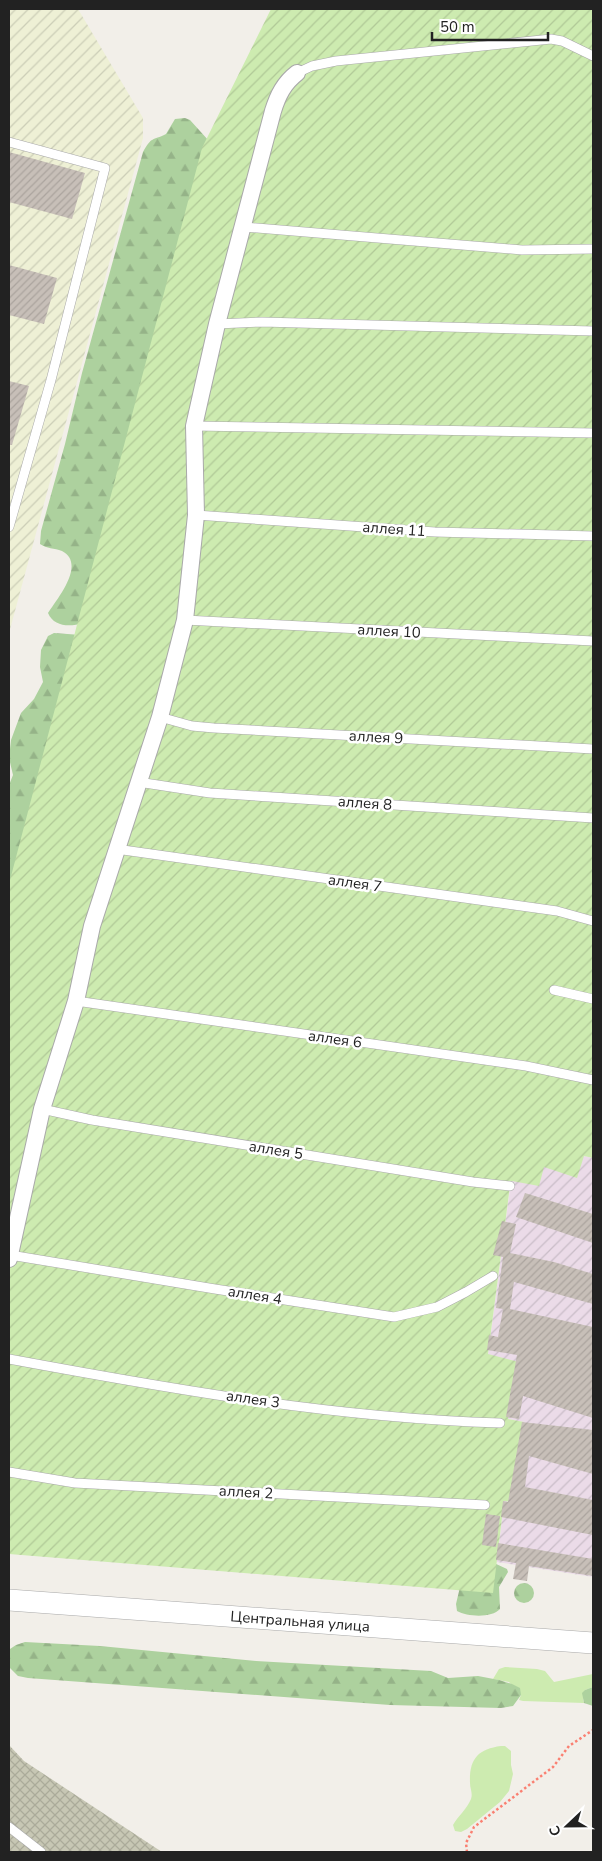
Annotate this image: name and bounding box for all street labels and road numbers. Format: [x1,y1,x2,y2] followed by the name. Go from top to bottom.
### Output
[362,517,426,541] street label: аллея 11
[357,619,421,643] street label: аллея 10
[348,726,404,748] street label: аллея 9
[337,791,393,815] street label: аллея 8
[327,869,383,897] street label: аллея 7
[307,1025,363,1053] street label: аллея 6
[248,1136,304,1164] street label: аллея 5
[227,1281,283,1309] street label: аллея 4
[225,1385,281,1413] street label: аллея 3
[218,1481,274,1503] street label: аллея 2
[230,1606,371,1637] street label: Центральная улица

